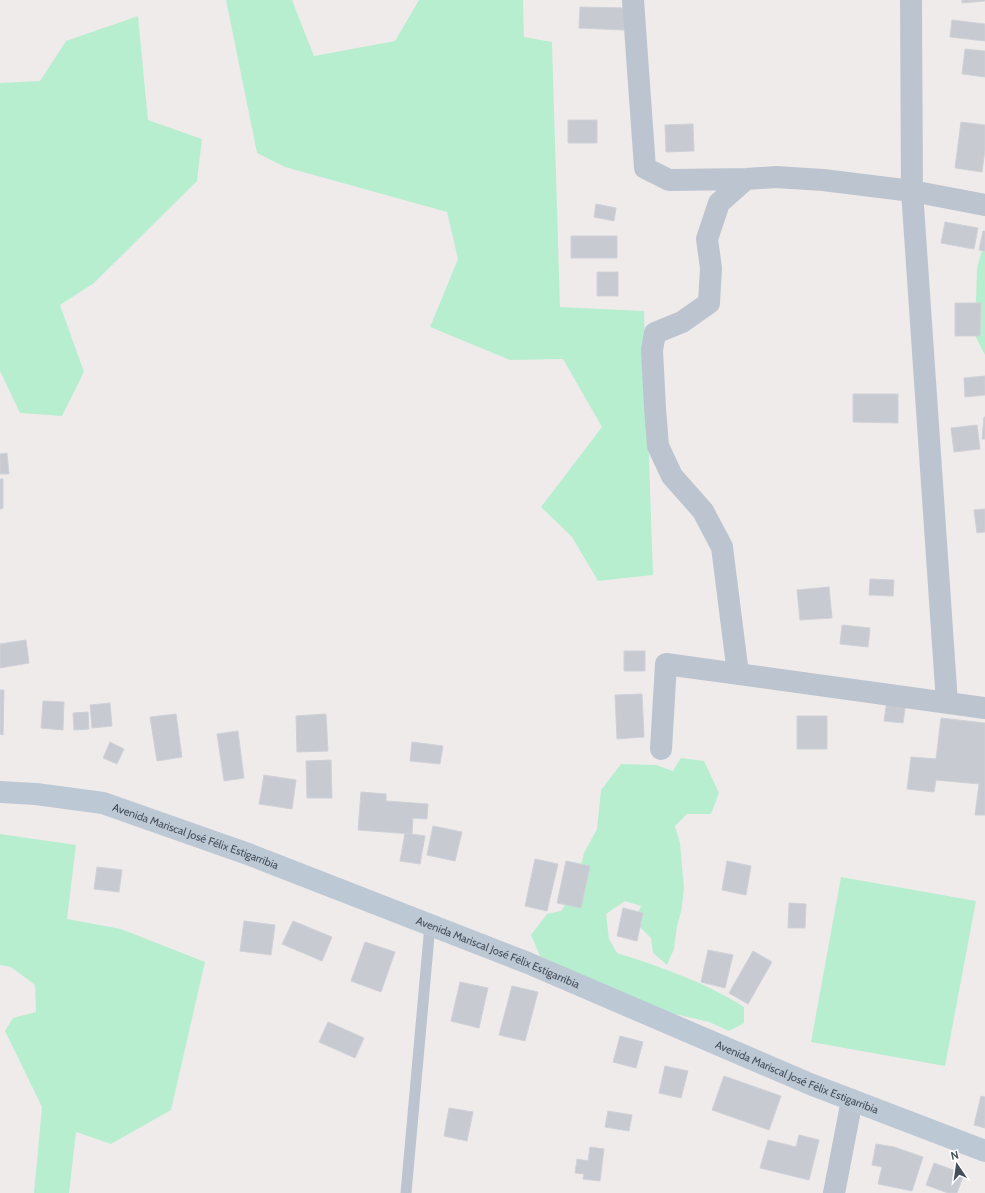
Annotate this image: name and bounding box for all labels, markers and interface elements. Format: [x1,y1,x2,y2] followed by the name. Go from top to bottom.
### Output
[111,800,281,872] street label: Avenida Mariscal José Félix Estigarribia
[414,913,583,992] street label: Avenida Mariscal José Félix Estigarribia
[713,1037,881,1117] street label: Avenida Mariscal José Félix Estigarribia
[937,1145,977,1185] north arrow
[949,1148,960,1163] text: N

